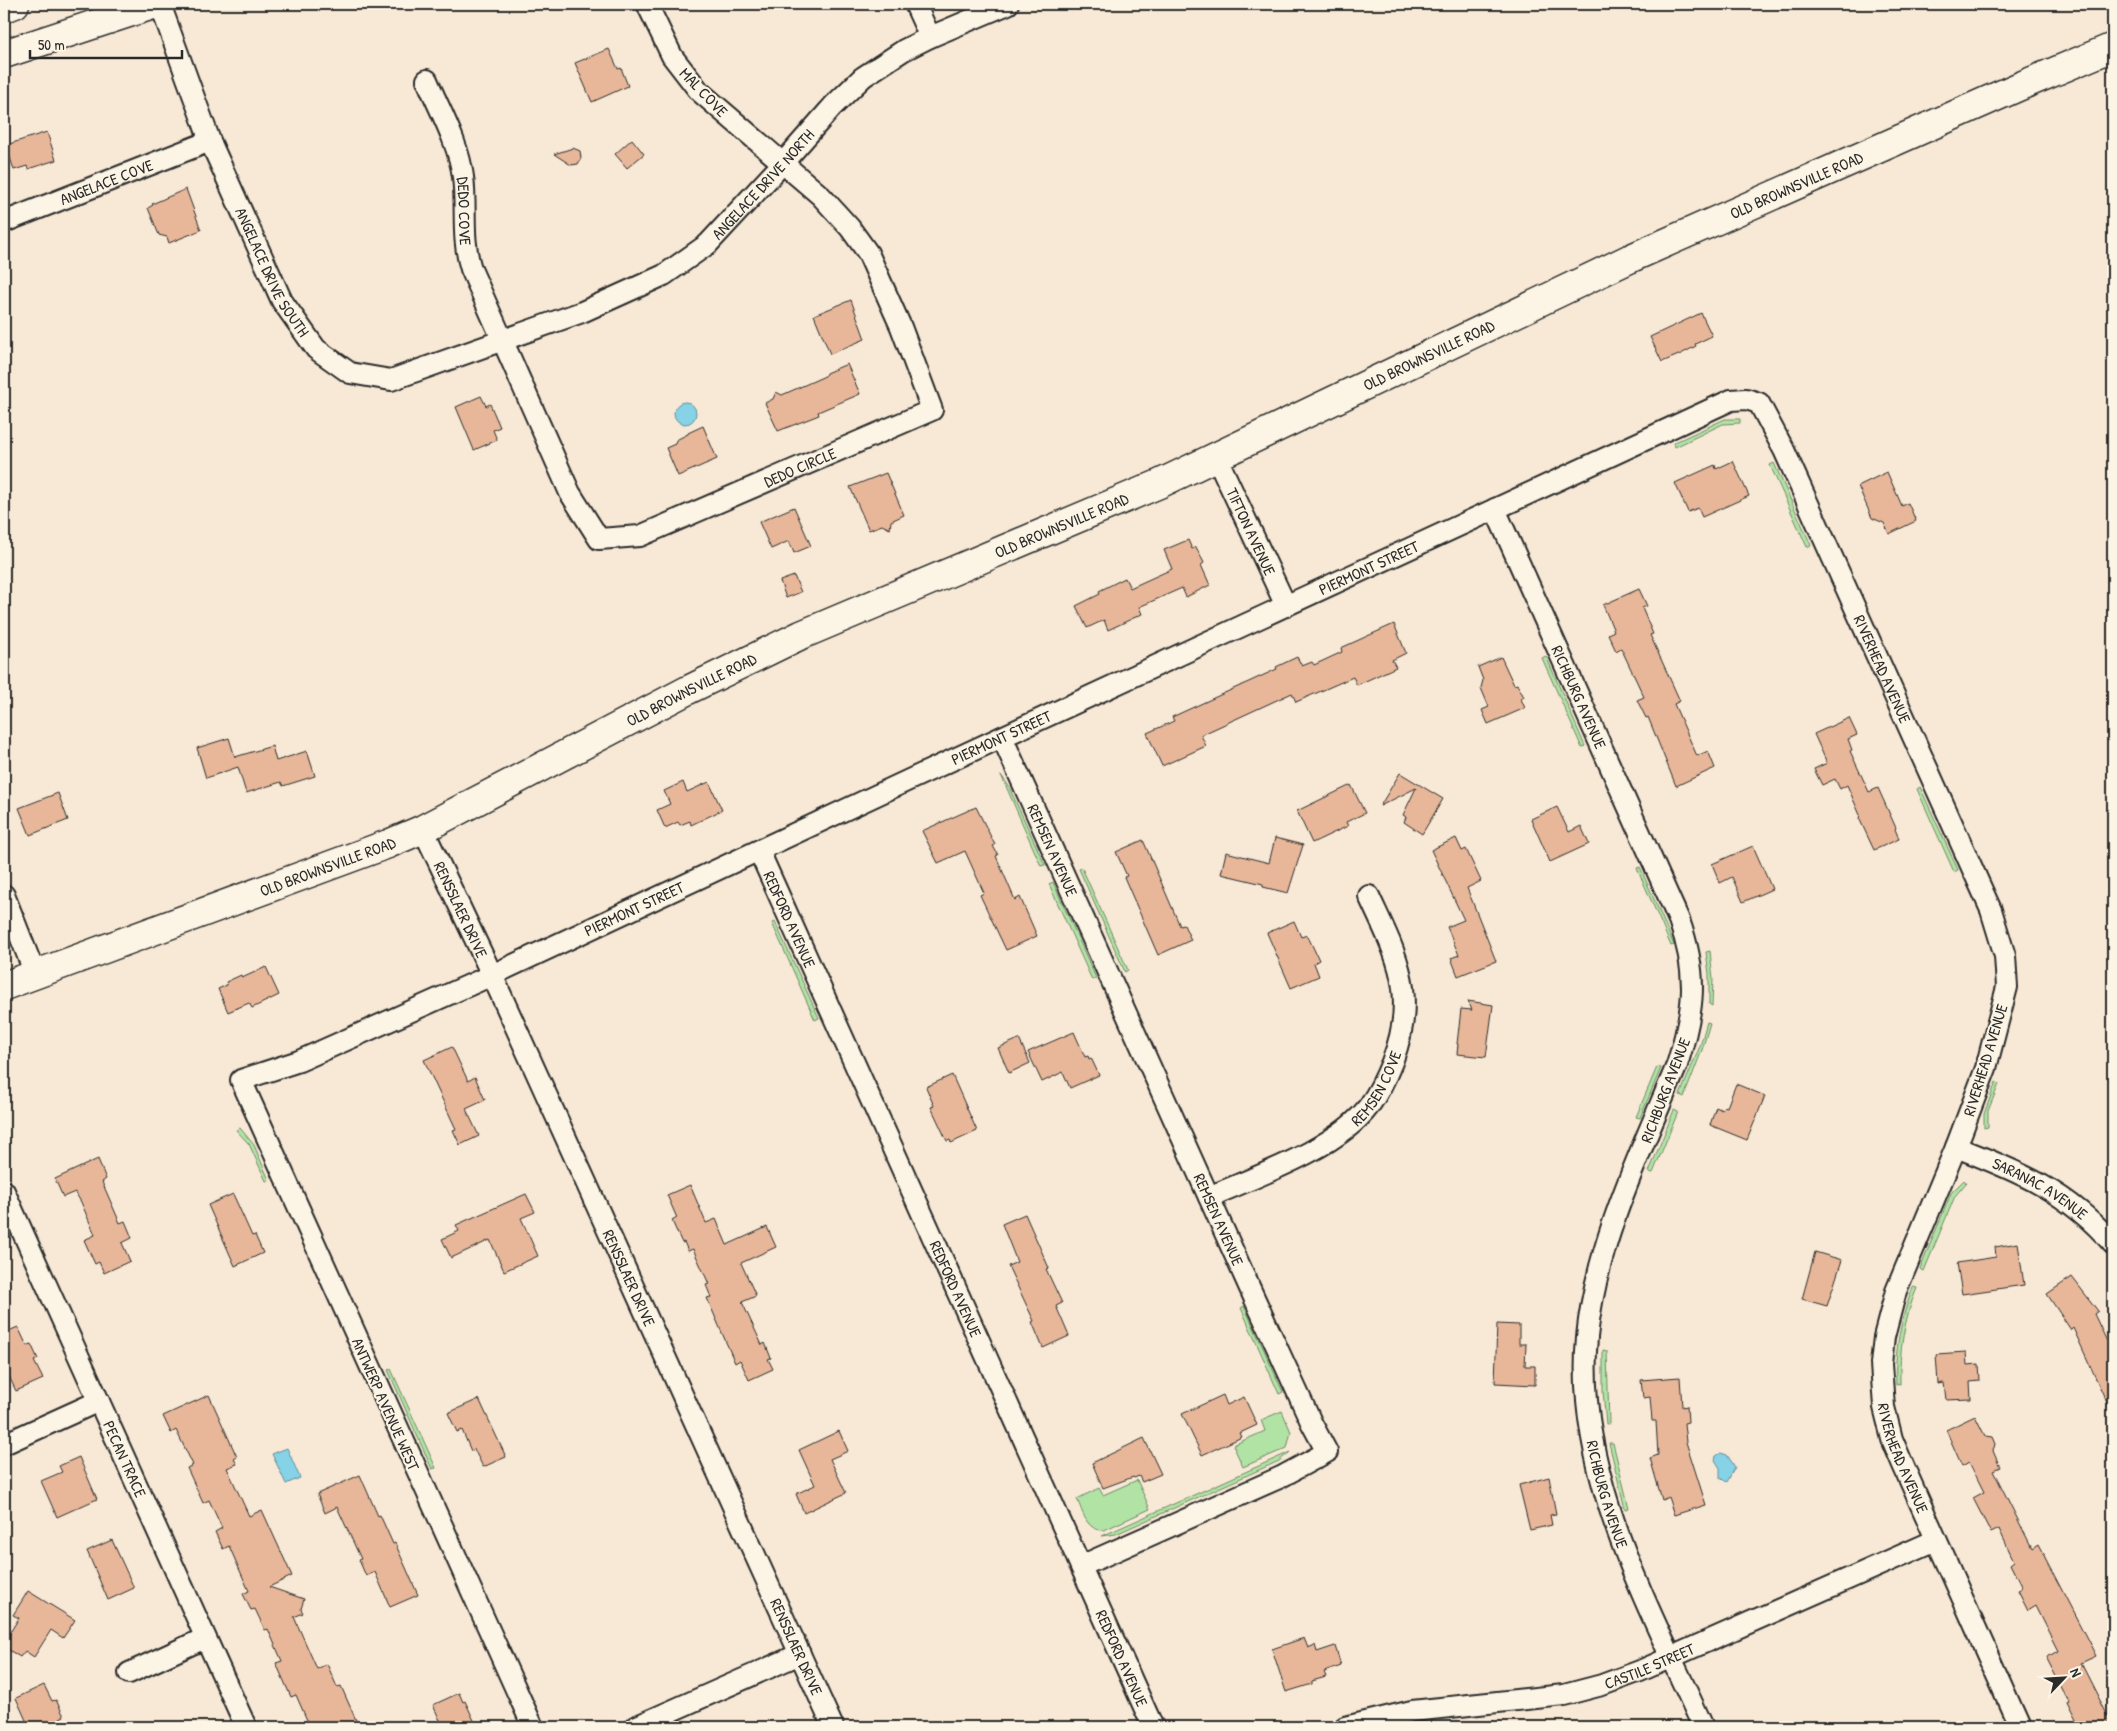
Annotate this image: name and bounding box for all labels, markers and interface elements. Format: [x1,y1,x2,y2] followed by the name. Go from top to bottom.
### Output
[30,28,182,60] scale bar
[38,34,65,55] text: 50 m
[675,63,733,121] street label: MAL COVE
[707,124,819,244] street label: ANGELACE DRIVE NORTH
[1726,146,1867,224] street label: OLD BROWNSVILLE ROAD
[57,154,156,210] street label: ANGELACE COVE
[452,176,477,246] street label: DEDO COVE
[230,204,315,341] street label: ANGELACE DRIVE SOUTH
[1359,314,1498,396] street label: OLD BROWNSVILLE ROAD
[760,442,839,492] street label: DEDO CIRCLE
[1221,484,1281,579] street label: TIFTON AVENUE
[991,487,1132,563] street label: OLD BROWNSVILLE ROAD
[1315,535,1423,600] street label: PIERMONT STREET
[1849,611,1916,726] street label: RIVERHEAD AVENUE
[1546,642,1612,752] street label: RICHBURG AVENUE
[622,647,760,731] street label: OLD BROWNSVILLE ROAD
[948,705,1055,770] street label: PIERMONT STREET
[1023,801,1083,900] street label: REMSEN AVENUE
[257,831,399,901] street label: OLD BROWNSVILLE ROAD
[429,858,493,961] street label: RENSSLAER DRIVE
[758,868,821,971] street label: REDFORD AVENUE
[581,876,688,941] street label: PIERMONT STREET
[1957,1001,2013,1119] street label: RIVERHEAD AVENUE
[1635,1034,1695,1146] street label: RICHBURG AVENUE
[1346,1048,1406,1131] street label: REMSEN COVE
[1989,1152,2093,1224] street label: SARANAC AVENUE
[1189,1170,1249,1269] street label: REMSEN AVENUE
[598,1226,661,1330] street label: RENSSLAER DRIVE
[925,1237,987,1341] street label: REDFORD AVENUE
[347,1334,425,1474] street label: ANTWERP AVENUE WEST
[1873,1403,1934,1516] street label: RIVERHEAD AVENUE
[98,1417,152,1501] street label: PECAN TRACE
[1582,1439,1634,1551] street label: RICHBURG AVENUE
[765,1595,828,1699] street label: RENSSLAER DRIVE
[1091,1606,1153,1710] street label: REDFORD AVENUE
[1601,1637,1698,1694] street label: CASTILE STREET
[2040,1654,2090,1704] north arrow
[2066,1665,2087,1680] text: N

